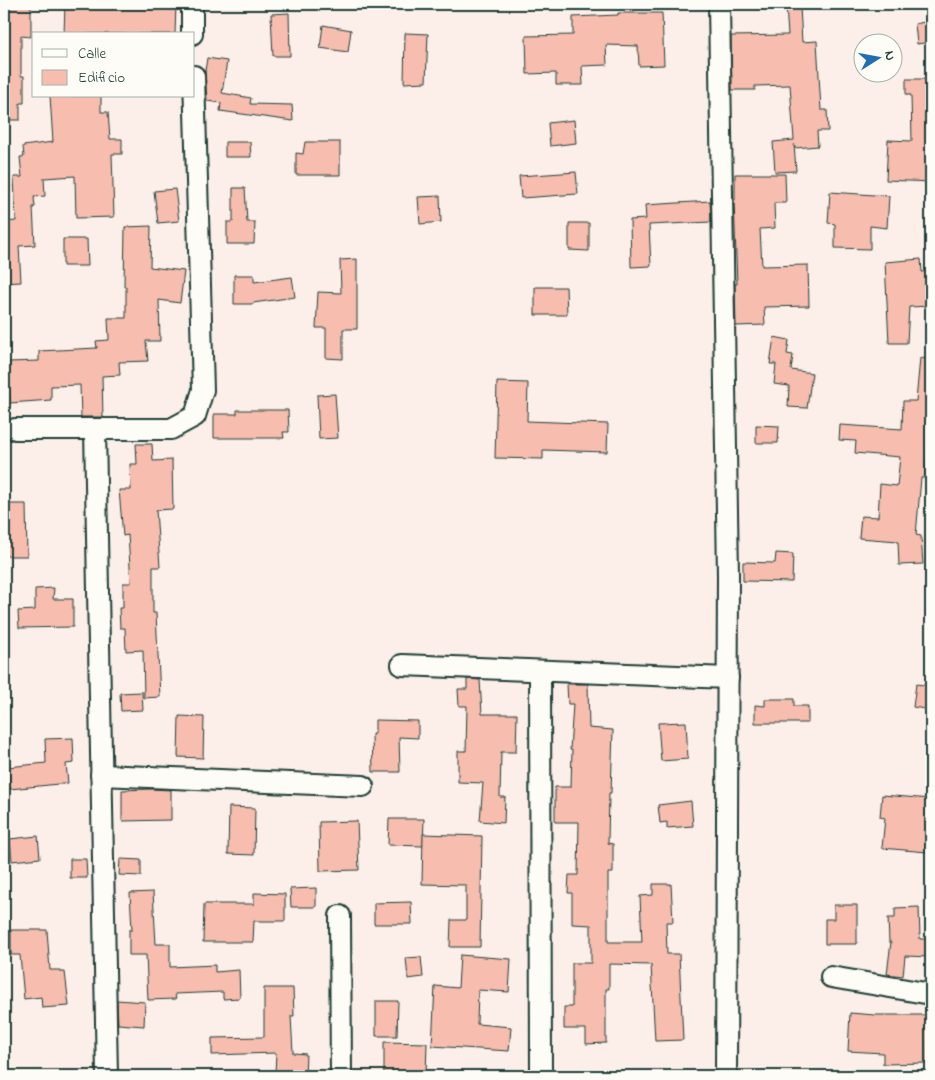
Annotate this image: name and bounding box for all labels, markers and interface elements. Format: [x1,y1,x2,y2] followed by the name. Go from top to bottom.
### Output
[32,32,195,98] legend
[852,32,902,82] north arrow
[78,43,106,65] text: Calle
[878,49,900,62] text: N
[78,67,125,89] text: Edificio

